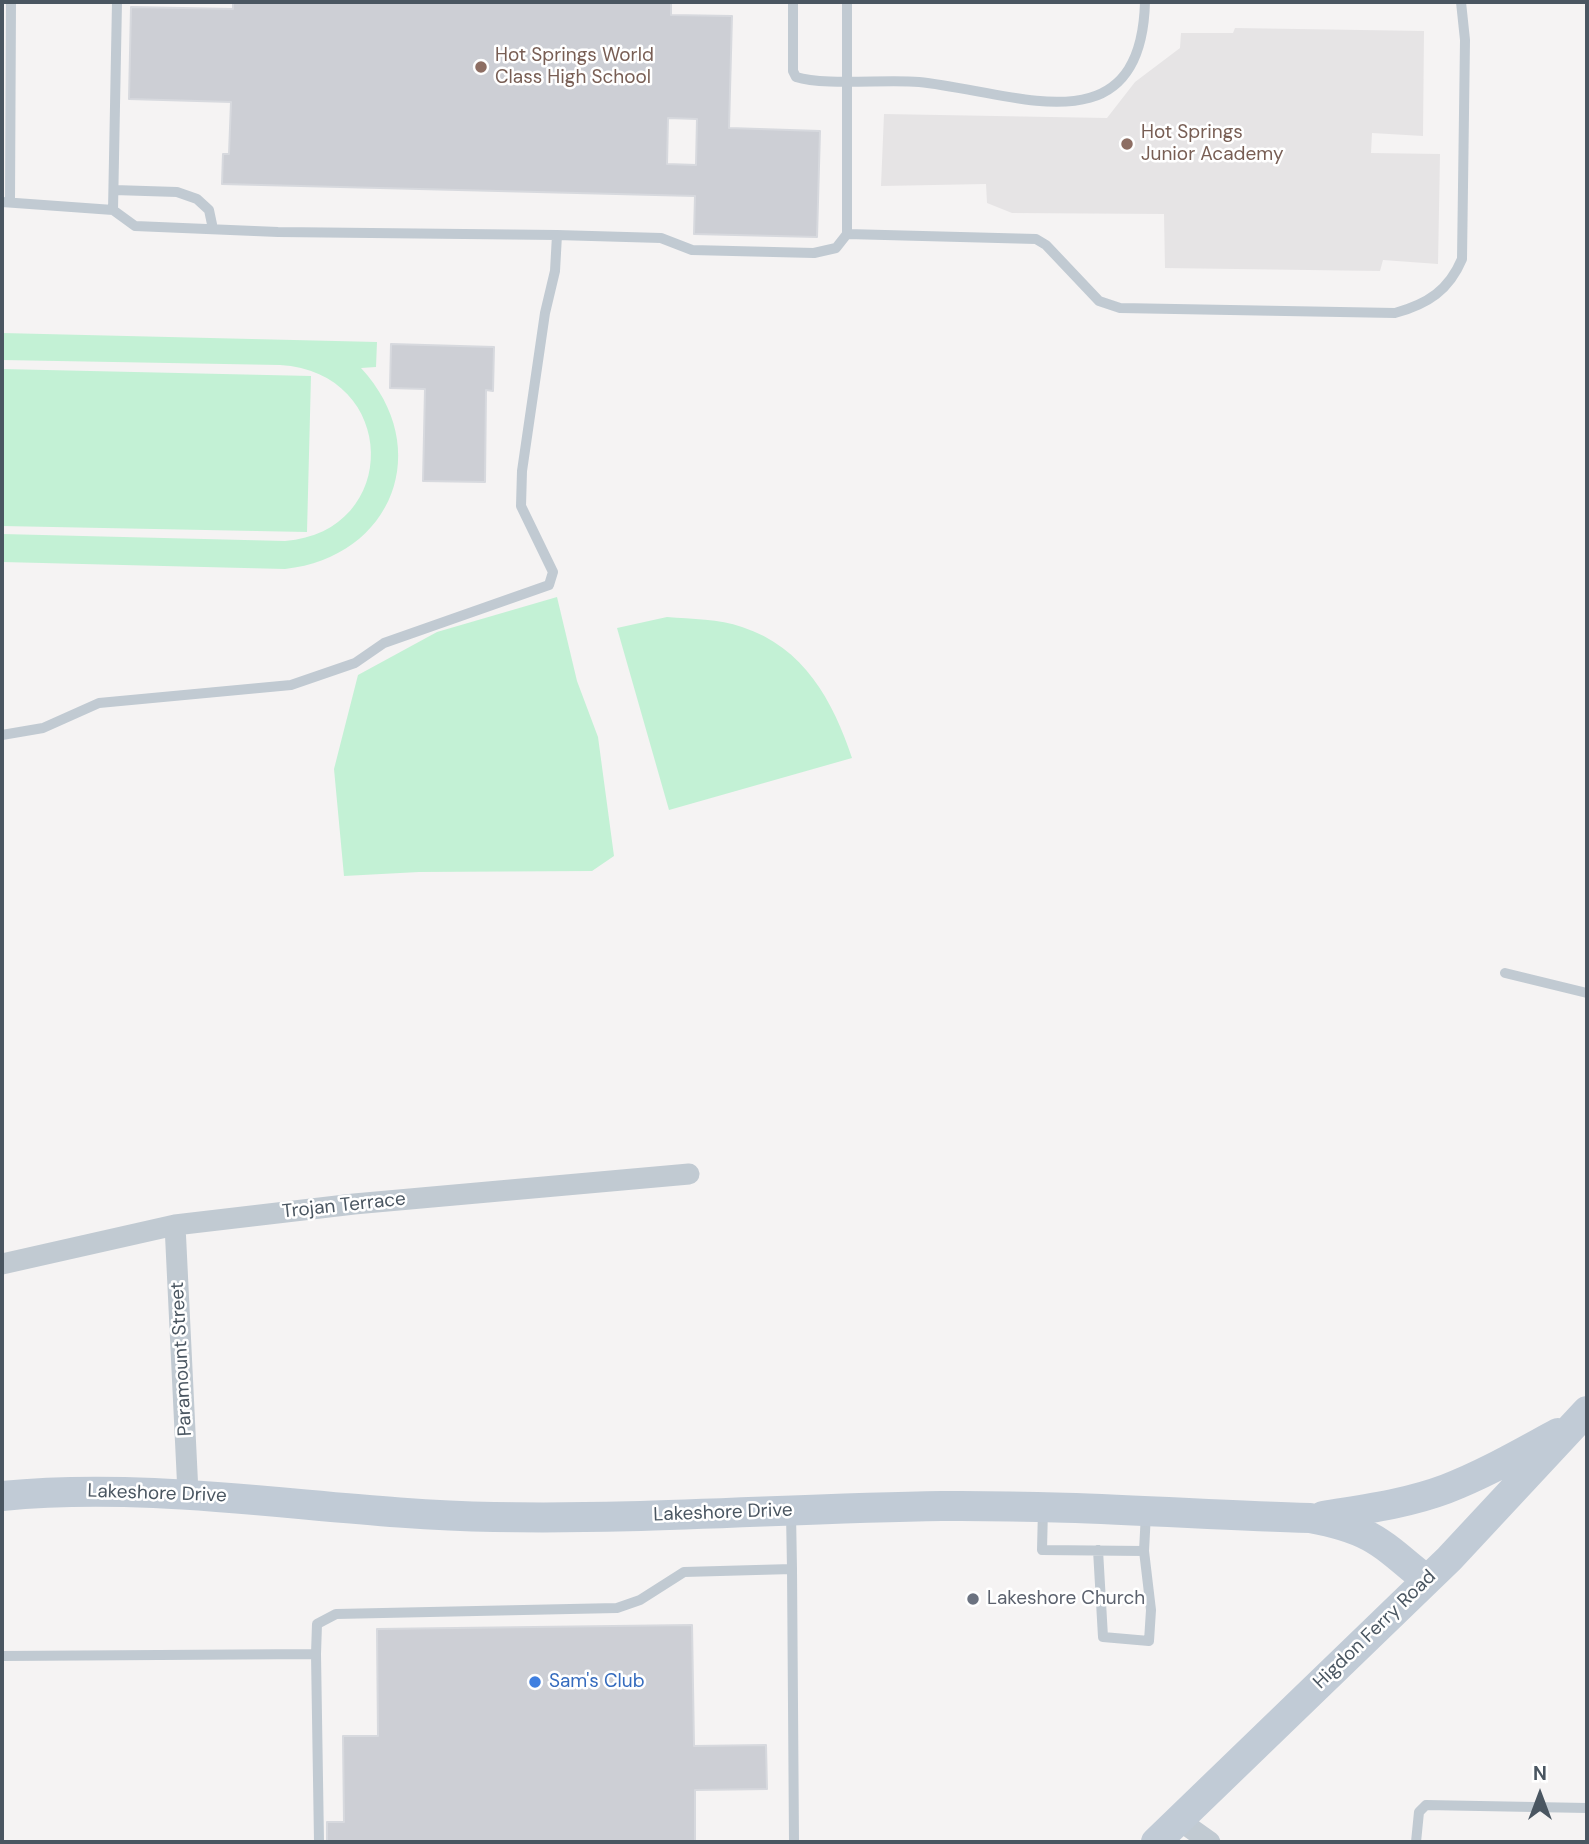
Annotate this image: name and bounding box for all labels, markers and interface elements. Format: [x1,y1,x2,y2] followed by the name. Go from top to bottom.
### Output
[495,45,654,89] place label: Hot Springs World Class High School
[473,59,489,75] marker: Hot Springs World Class High School
[1141,122,1283,166] place label: Hot Springs Junior Academy
[1119,136,1135,152] marker: Hot Springs Junior Academy
[281,1188,407,1224] street label: Trojan Terrace
[167,1281,197,1437] street label: Paramount Street
[87,1480,227,1508] street label: Lakeshore Drive
[653,1499,793,1527] street label: Lakeshore Drive
[1309,1566,1441,1694] street label: Higdon Ferry Road
[987,1588,1145,1610] place label: Lakeshore Church
[965,1591,981,1607] marker: Lakeshore Church
[549,1671,645,1693] place label: Sam's Club
[527,1674,543,1690] marker: Sam's Club
[1505,1760,1575,1830] north arrow
[1533,1761,1547,1786] text: N

